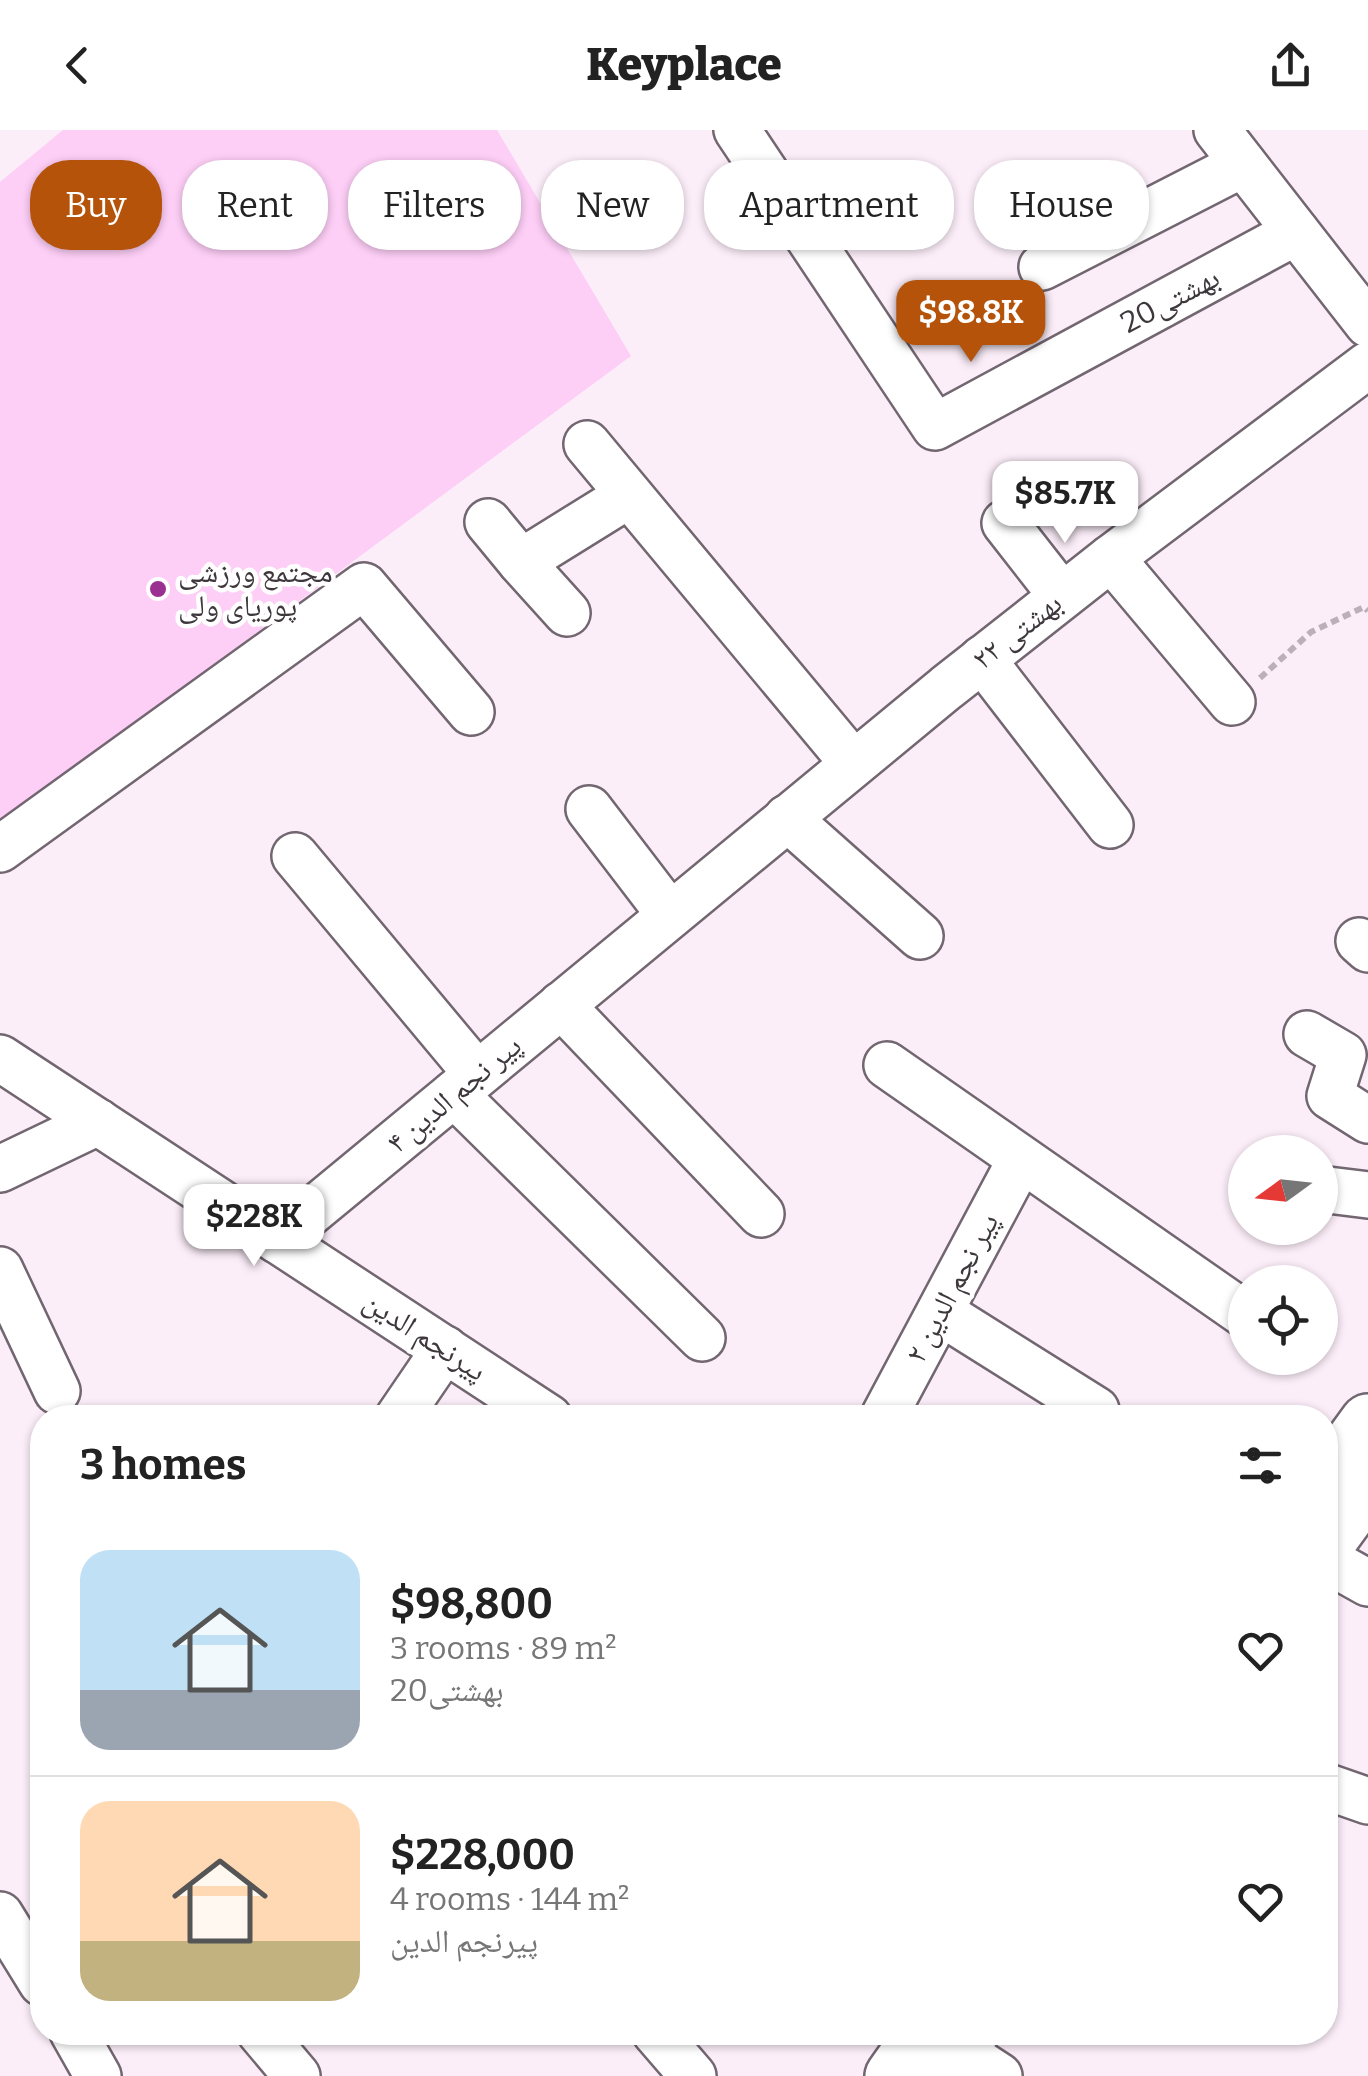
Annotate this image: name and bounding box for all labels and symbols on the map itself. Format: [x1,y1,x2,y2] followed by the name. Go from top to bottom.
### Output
[1115,259,1225,341] street label: بهشتی20
[890,280,1052,365] pin: $98.8K
[984,461,1146,546] pin: $85.7K
[178,554,333,624] place label: مجتمع ورزشی پوریای ولی
[147,578,169,600] marker: مجتمع ورزشی پوریای ولی
[965,585,1069,677] street label: بهشتی ۲۲
[379,1027,530,1162] street label: پیر نجم الدین ۴
[1228,1135,1338,1245] north arrow
[184,1184,324,1269] pin: $228K
[898,1207,1008,1370] street label: پیر نجم الدین ۲
[356,1283,493,1391] street label: پیرنجم الدین

